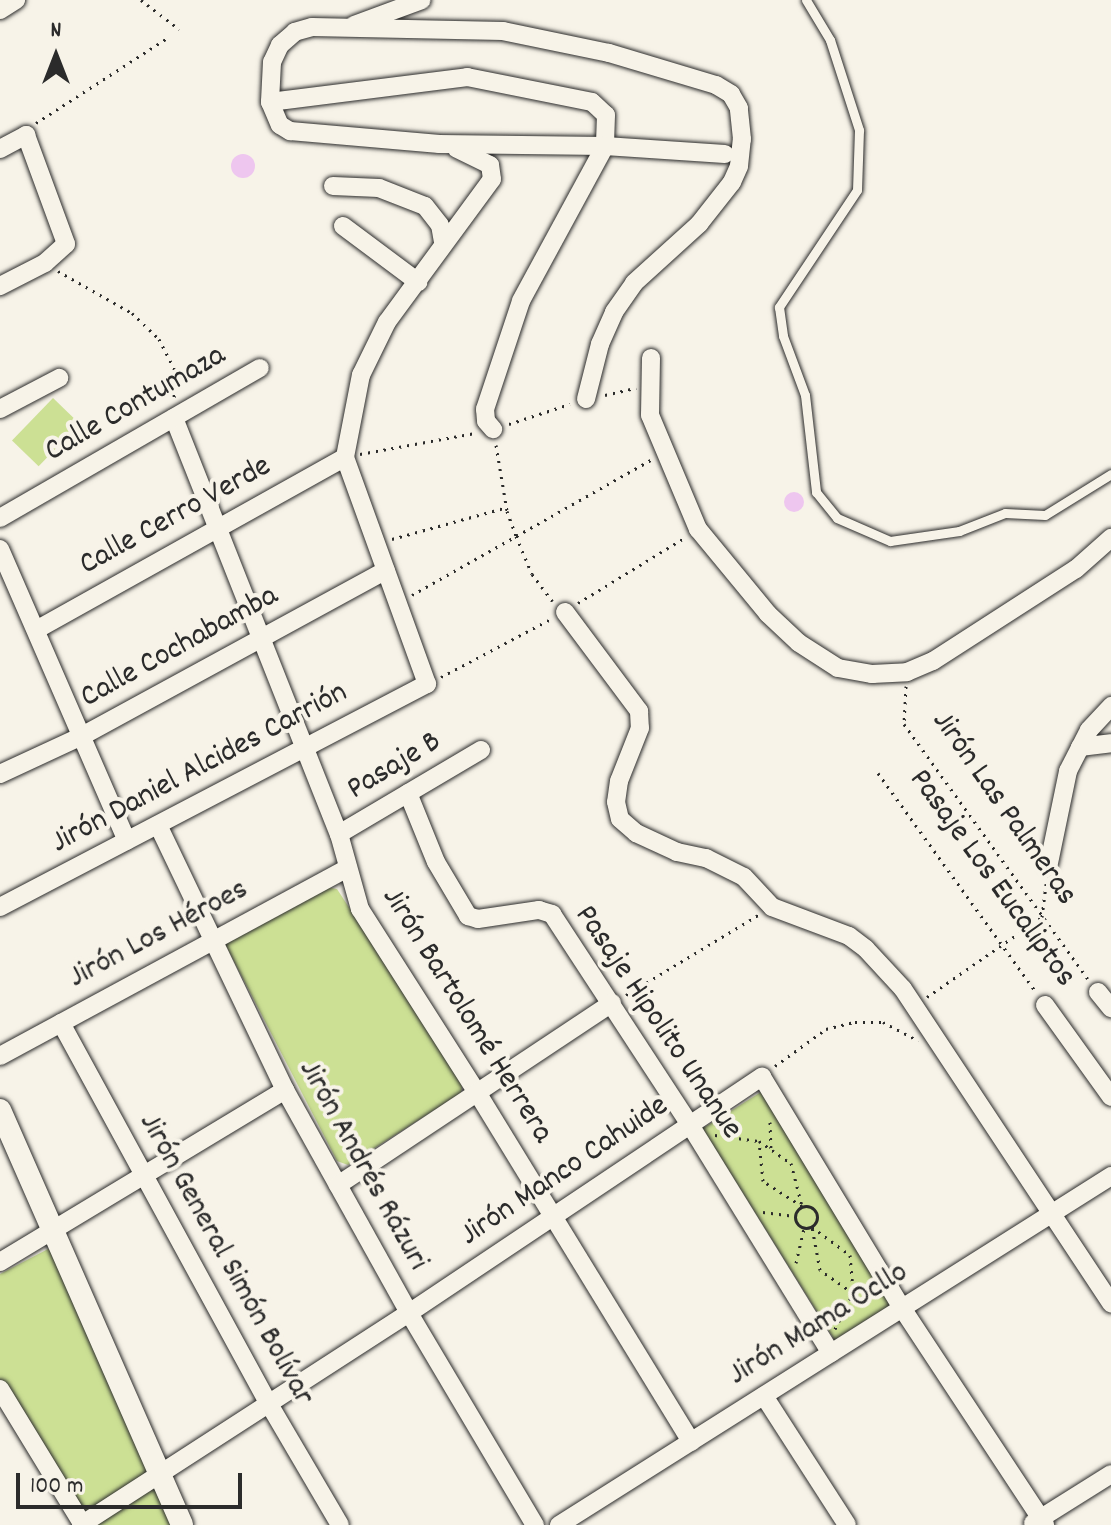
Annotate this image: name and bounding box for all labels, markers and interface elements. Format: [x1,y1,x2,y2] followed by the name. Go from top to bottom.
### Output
[16,16,96,96] north arrow
[51,16,61,47] text: N
[39,338,233,472] street label: Calle Contumaza
[74,449,278,585] street label: Calle Cerro Verde
[75,578,285,718] street label: Calle Cochabamba
[45,675,355,863] street label: Jirón Daniel Alcides Carrión
[922,705,1084,913] street label: Jirón Las Palmeras
[341,724,449,810] street label: Pasaje B
[899,763,1083,995] street label: Pasaje Los Eucaliptos
[63,872,255,998] street label: Jirón Los Héroes
[372,881,560,1151] street label: Jirón Bartolomé Herrera
[565,899,749,1147] street label: Pasaje Hipolito Unanue
[288,1054,436,1278] street label: Jirón Andrés Rázuri
[454,1088,676,1256] street label: Jirón Manco Cahuide
[129,1107,321,1413] street label: Jirón General Simón Bolívar
[722,1255,916,1395] street label: Jirón Mama Ocllo
[20,1457,246,1507] scale bar
[30,1470,83,1504] text: 100 m

